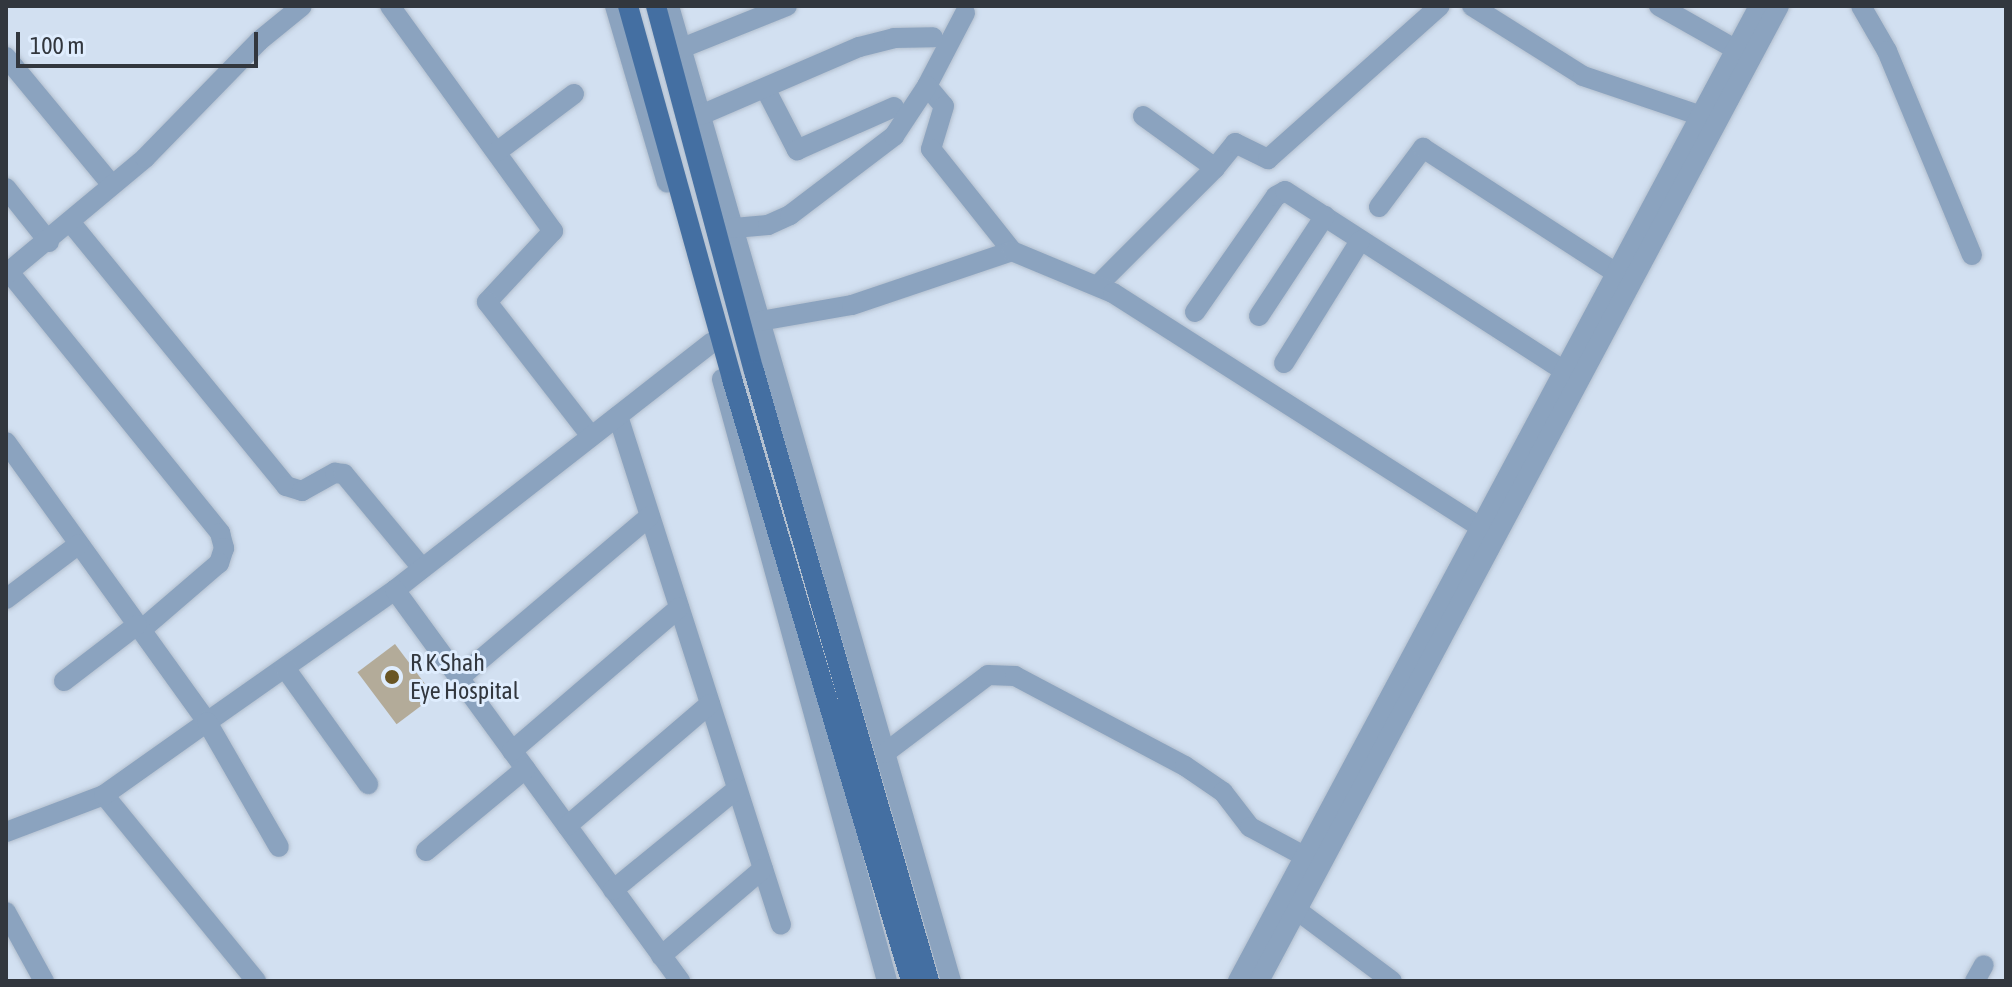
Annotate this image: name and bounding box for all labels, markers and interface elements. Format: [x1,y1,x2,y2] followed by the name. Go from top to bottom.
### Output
[20,16,262,66] scale bar
[30,32,84,59] text: 100 m
[410,649,519,705] place label: R K Shah Eye Hospital
[381,666,403,688] marker: R K Shah Eye Hospital

